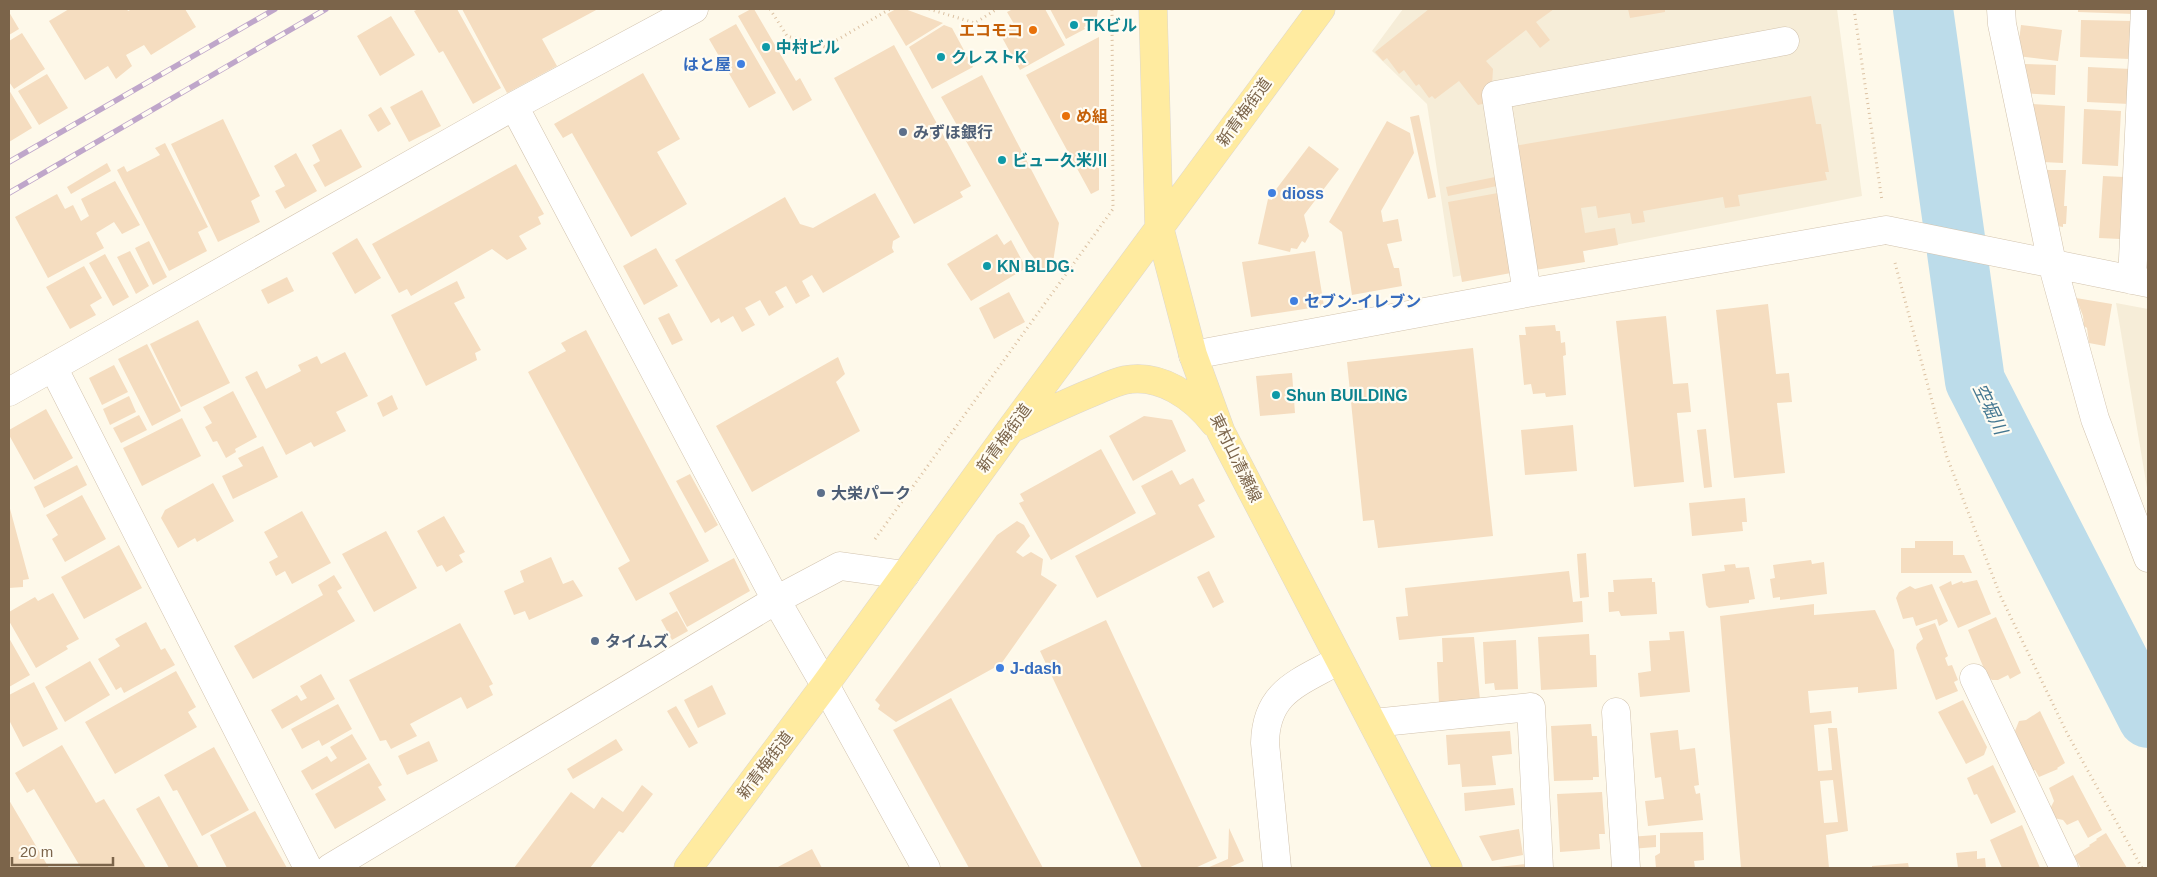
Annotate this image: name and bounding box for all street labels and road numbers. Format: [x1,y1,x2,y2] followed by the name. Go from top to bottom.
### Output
[1214,75,1274,149] street label: 新青梅街道
[974,401,1034,475] street label: 新青梅街道
[1207,411,1265,505] street label: 東村山清瀬線
[734,728,796,802] street label: 新青梅街道

